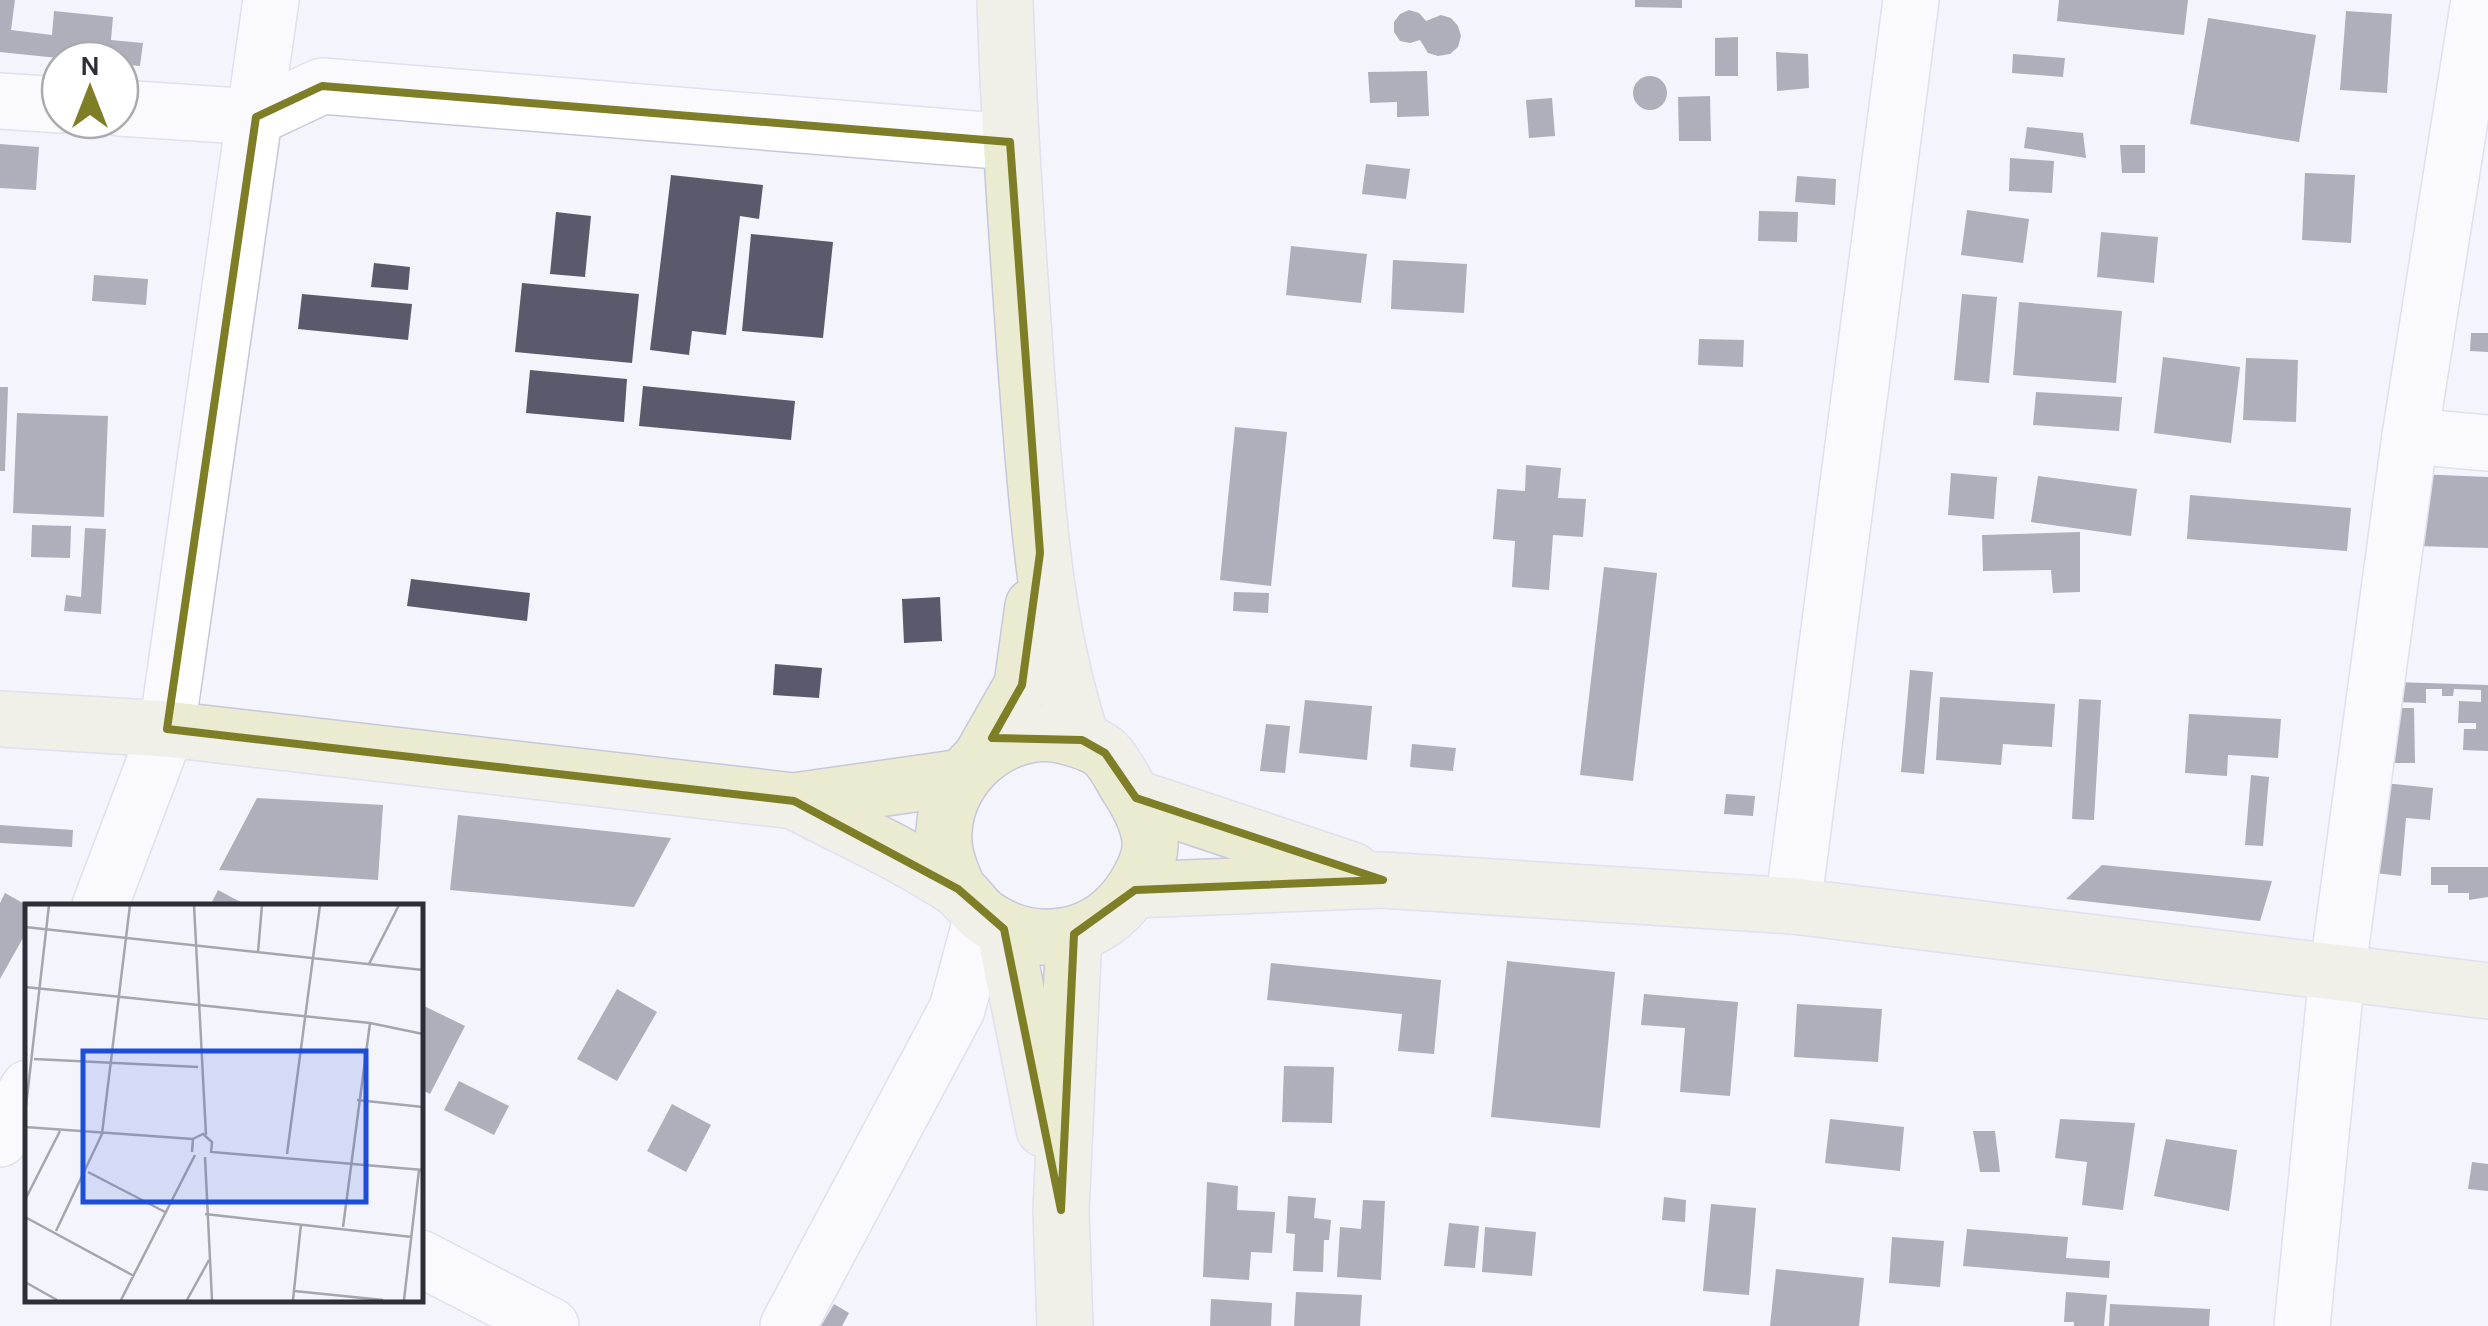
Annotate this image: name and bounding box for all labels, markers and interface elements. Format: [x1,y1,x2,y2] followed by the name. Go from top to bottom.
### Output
[40,40,140,140] north arrow
[80,49,100,82] text: N
[25,904,422,1301] inset map

